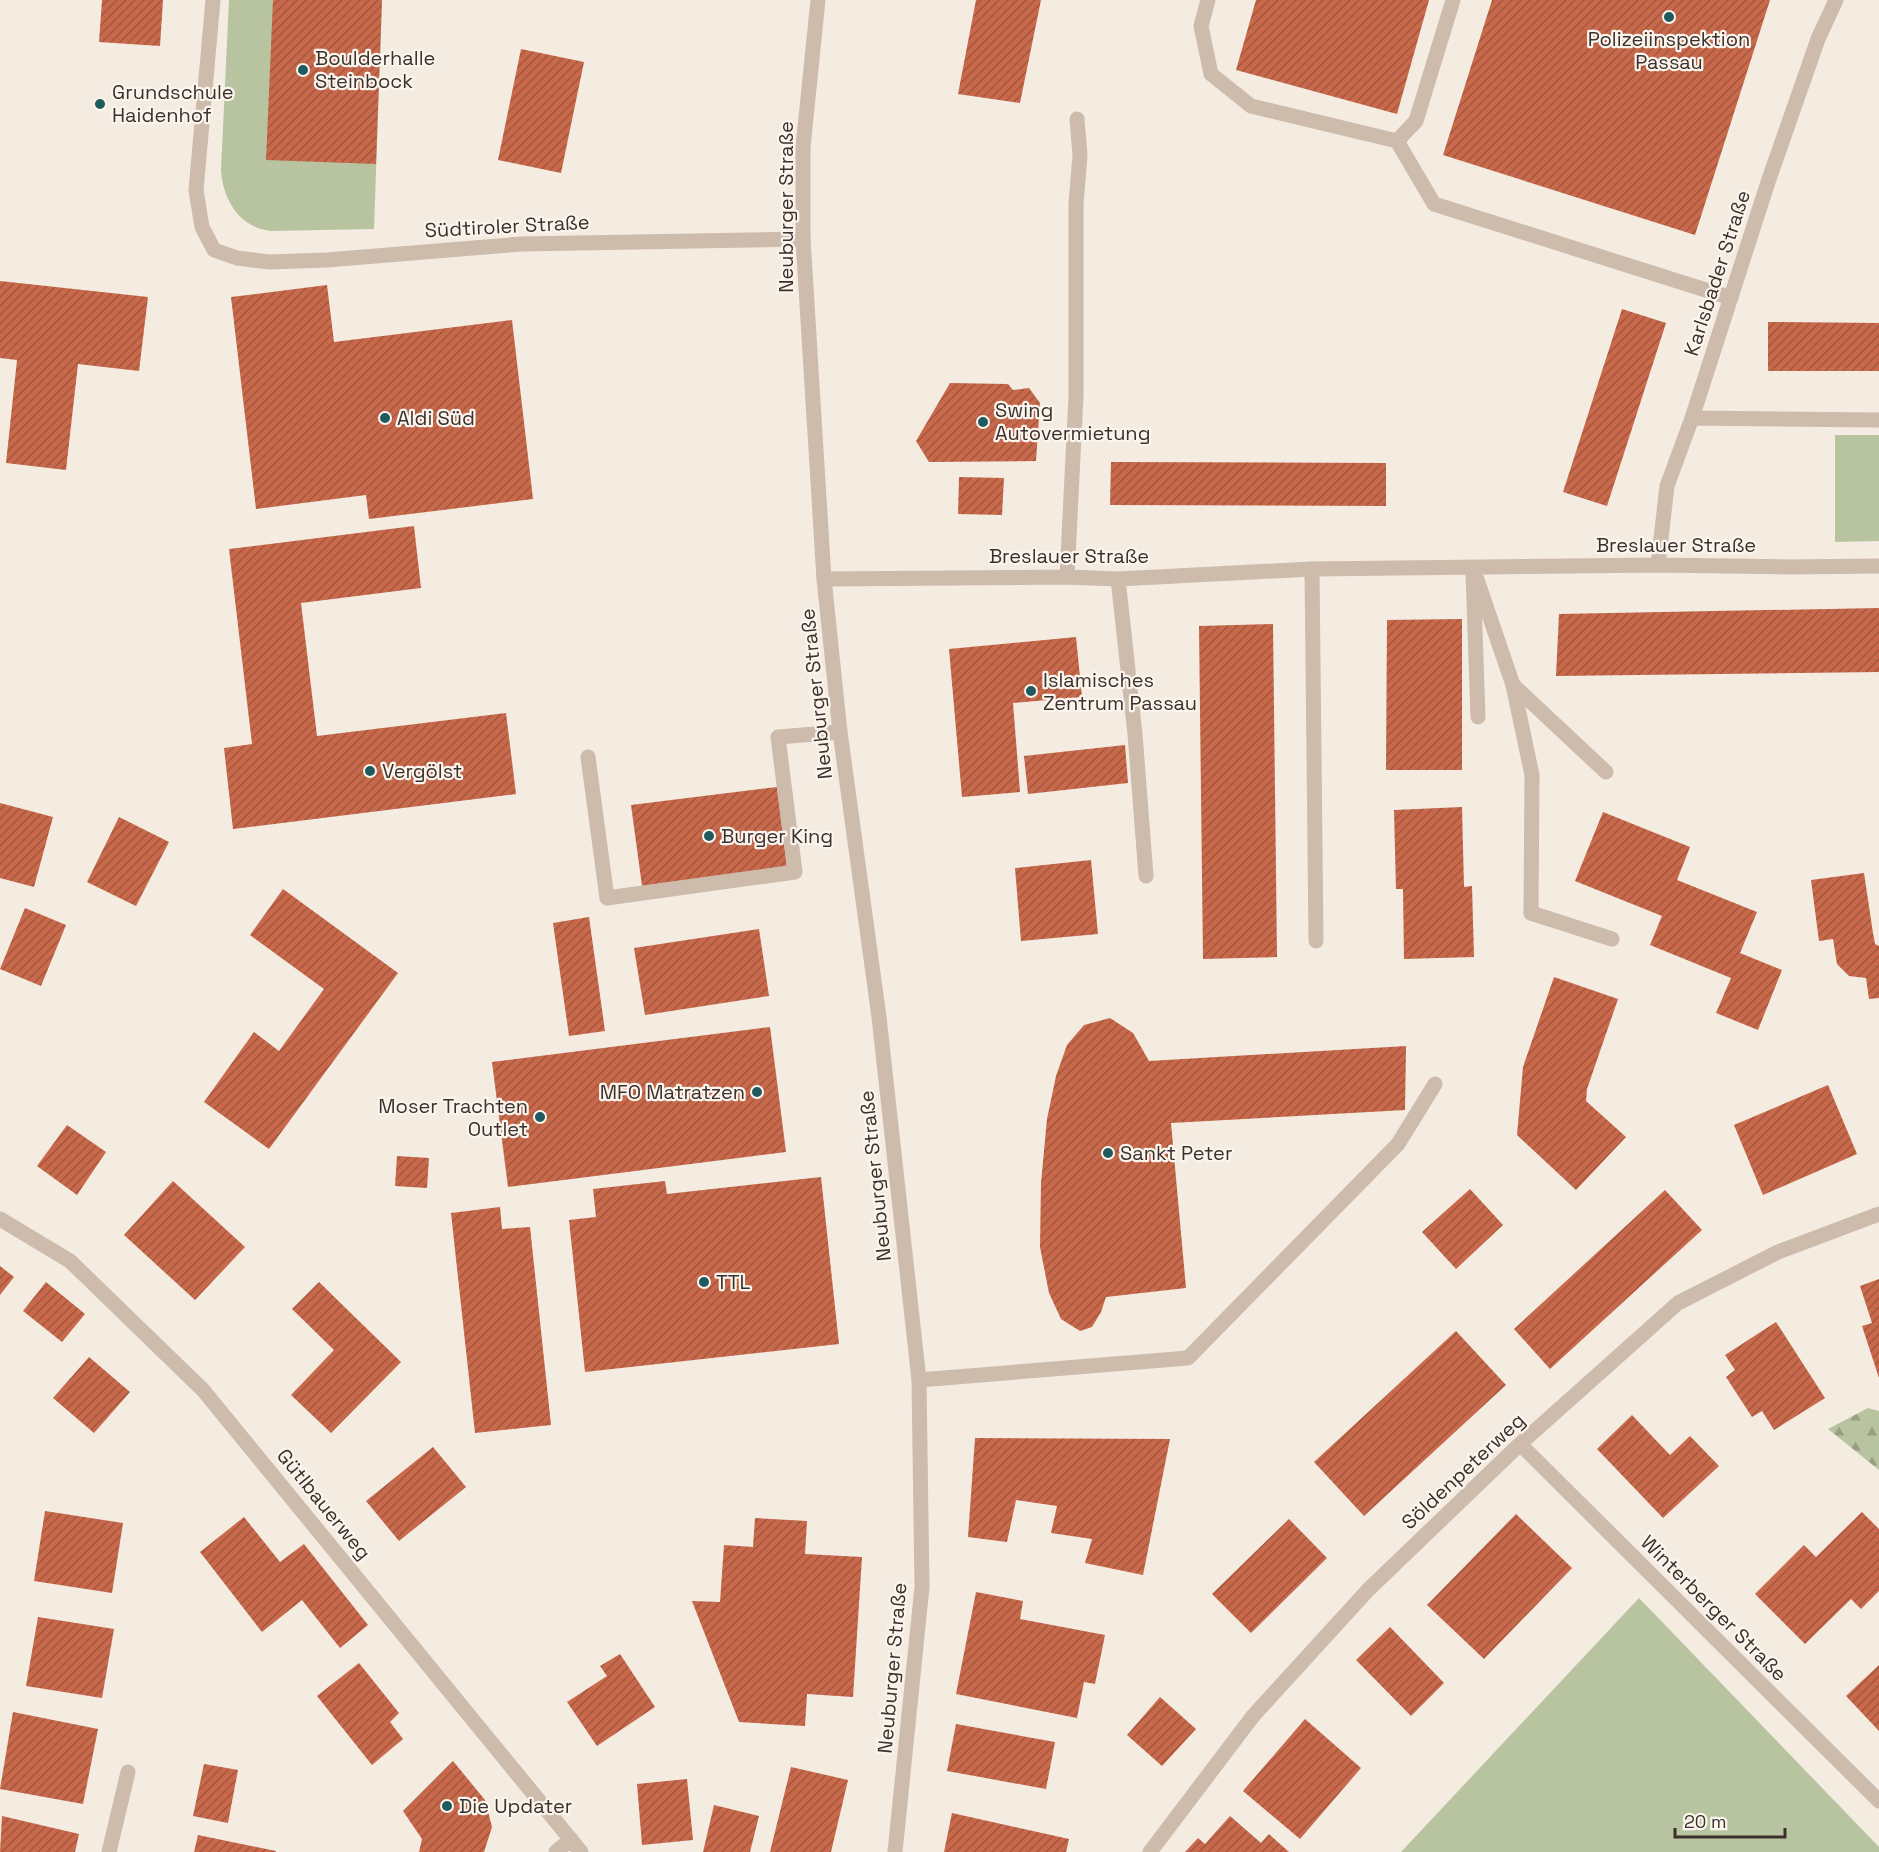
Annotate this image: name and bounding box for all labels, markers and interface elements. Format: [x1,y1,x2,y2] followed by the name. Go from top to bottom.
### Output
[1662,10,1676,24] marker: Polizeiinspektion Passau
[1588,26,1750,75] place label: Polizeiinspektion Passau
[315,45,435,94] place label: Boulderhalle Steinbock
[296,63,310,77] marker: Boulderhalle Steinbock
[112,79,234,128] place label: Grundschule Haidenhof
[93,97,107,111] marker: Grundschule Haidenhof
[773,121,799,293] street label: Neuburger Straße
[1678,187,1756,359] street label: Karlsbader Straße
[424,209,590,243] street label: Südtiroler Straße
[995,397,1150,446] place label: Swing Autovermietung
[397,405,475,431] place label: Aldi Süd
[378,411,392,425] marker: Aldi Süd
[976,415,990,429] marker: Swing Autovermietung
[1596,532,1756,558] street label: Breslauer Straße
[989,543,1149,569] street label: Breslauer Straße
[794,607,838,781] street label: Neuburger Straße
[1043,667,1197,716] place label: Islamisches Zentrum Passau
[1024,684,1038,698] marker: Islamisches Zentrum Passau
[382,758,462,784] place label: Vergölst
[363,764,377,778] marker: Vergölst
[721,823,833,849] place label: Burger King
[702,829,716,843] marker: Burger King
[600,1079,745,1105] place label: MFO Matratzen
[750,1085,764,1099] marker: MFO Matratzen
[853,1089,897,1263] street label: Neuburger Straße
[378,1093,528,1142] place label: Moser Trachten Outlet
[533,1110,547,1124] marker: Moser Trachten Outlet
[1120,1140,1232,1166] place label: Sankt Peter
[1101,1146,1115,1160] marker: Sankt Peter
[716,1269,751,1295] place label: TTL
[697,1275,711,1289] marker: TTL
[1396,1407,1530,1535] street label: Söldenpeterweg
[271,1443,377,1565] street label: Gütlbauerweg
[1635,1529,1793,1687] street label: Winterberger Straße
[872,1581,912,1755] street label: Neuburger Straße
[459,1793,572,1819] place label: Die Updater
[440,1799,454,1813] marker: Die Updater
[1675,1801,1784,1839] scale bar
[1684,1810,1727,1833] text: 20 m

